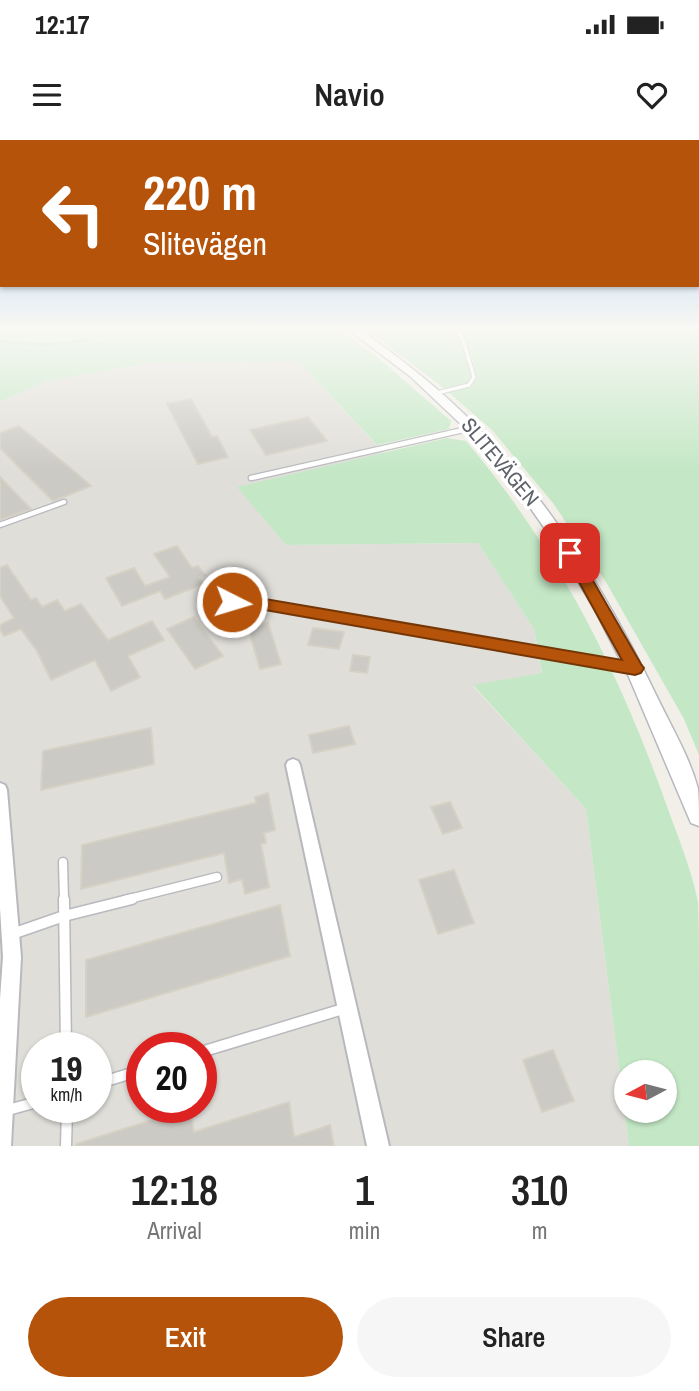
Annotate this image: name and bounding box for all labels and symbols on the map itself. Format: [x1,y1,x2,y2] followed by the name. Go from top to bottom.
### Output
[455,411,546,512] street label: SLITEVÄGEN
[540,523,600,583] pin
[195,565,269,639] position arrow
[126,1032,217,1123] speed limit sign: 20
[614,1060,677,1124] north arrow

